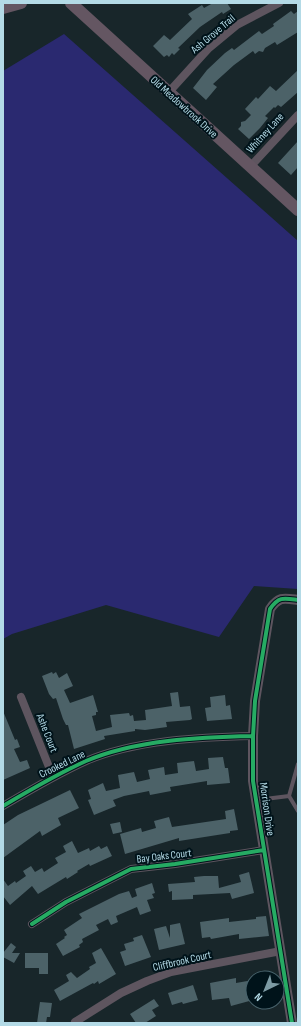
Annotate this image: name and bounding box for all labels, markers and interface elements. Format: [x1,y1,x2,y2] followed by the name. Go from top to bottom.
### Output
[188,12,238,57] street label: Ash Grove Trail
[148,73,220,141] street label: Old Meadowbrook Drive
[244,110,286,156] street label: Whitney Lane
[33,711,61,755] street label: Ashe Court
[37,747,87,781] street label: Crooked Lane
[257,782,277,836] street label: Morrison Drive
[136,846,193,866] street label: Bay Oaks Court
[151,948,213,974] street label: Cliffbrook Court
[245,970,285,1010] north arrow
[252,990,265,1004] text: N

